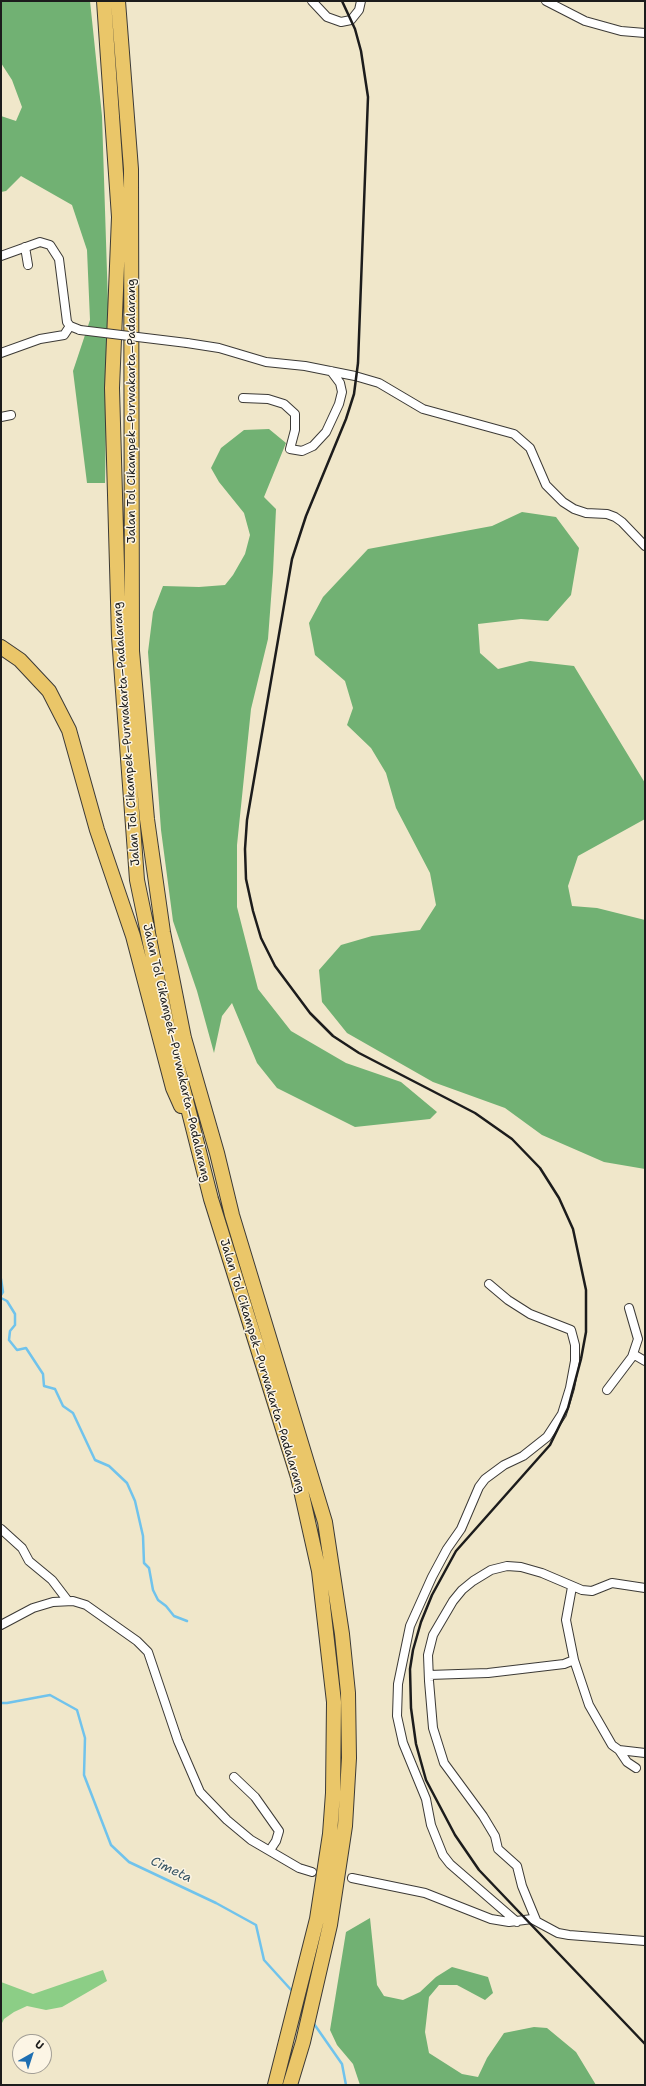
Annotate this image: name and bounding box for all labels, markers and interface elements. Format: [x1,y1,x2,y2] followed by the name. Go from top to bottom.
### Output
[125,279,139,543] street label: Jalan Tol Cikampek–Purwakarta–Padalarang
[111,601,143,867] street label: Jalan Tol Cikampek–Purwakarta–Padalarang
[139,922,213,1184] street label: Jalan Tol Cikampek–Purwakarta–Padalarang
[216,1237,308,1495] street label: Jalan Tol Cikampek–Purwakarta–Padalarang
[148,1854,194,1886] water label: Cimeta
[12,2034,52,2074] north arrow
[32,2037,47,2053] text: U

